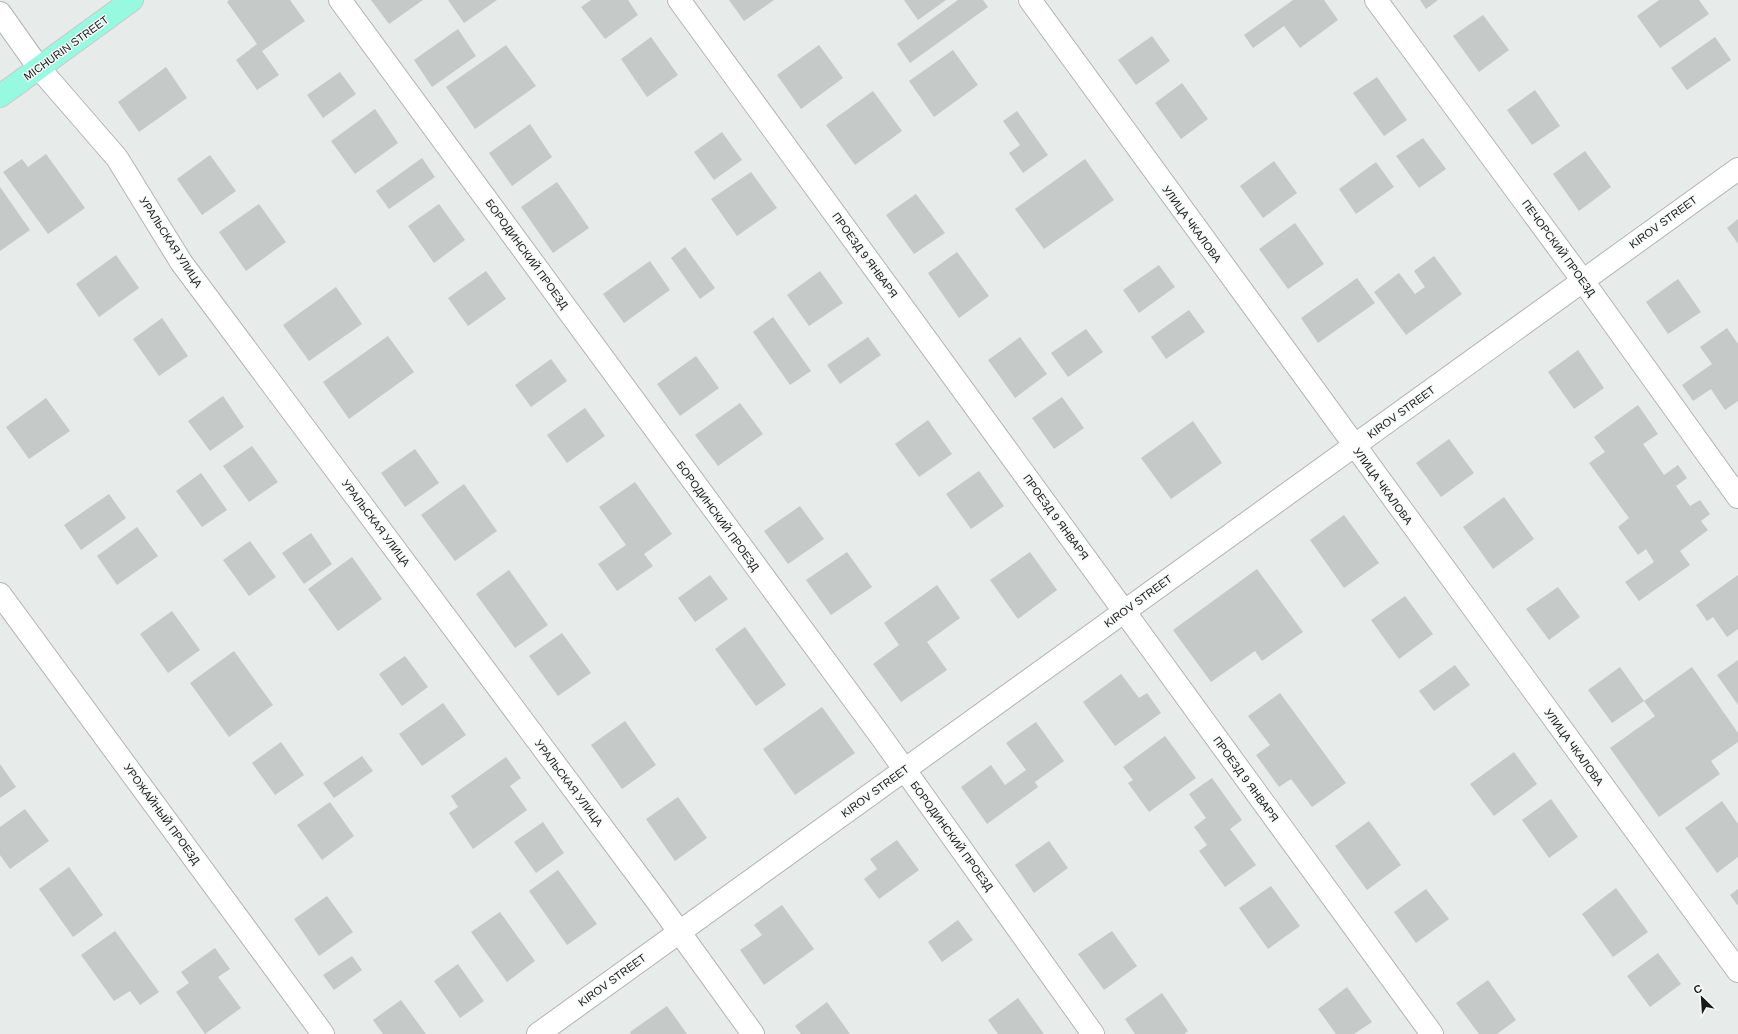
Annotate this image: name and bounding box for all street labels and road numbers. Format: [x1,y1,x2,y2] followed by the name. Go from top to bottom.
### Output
[21,13,111,83] street label: MICHURIN STREET
[1160,183,1224,265] street label: УЛИЦА ЧКАЛОВА
[1627,193,1699,251] street label: KIROV STREET
[137,195,205,290] street label: УРАЛЬСКАЯ УЛИЦА
[483,197,571,311] street label: БОРОДИНСКИЙ ПРОЕЗД
[1520,197,1598,299] street label: ПЕЧОРСКИЙ ПРОЕЗД
[830,210,900,300] street label: ПРОЕЗД 9 ЯНВАРЯ
[1365,383,1437,441] street label: KIROV STREET
[1351,445,1415,527] street label: УЛИЦА ЧКАЛОВА
[674,459,762,573] street label: БОРОДИНСКИЙ ПРОЕЗД
[1021,472,1091,562] street label: ПРОЕЗД 9 ЯНВАРЯ
[340,477,413,569] street label: УРАЛЬСКАЯ УЛИЦА
[1102,572,1174,630] street label: KIROV STREET
[1542,706,1606,788] street label: УЛИЦА ЧКАЛОВА
[1211,734,1281,824] street label: ПРОЕЗД 9 ЯНВАРЯ
[533,737,606,829] street label: УРАЛЬСКАЯ УЛИЦА
[122,761,203,867] street label: УРОЖАЙНЫЙ ПРОЕЗД
[839,762,911,820] street label: KIROV STREET
[908,779,996,893] street label: БОРОДИНСКИЙ ПРОЕЗД
[576,951,648,1009] street label: KIROV STREET

